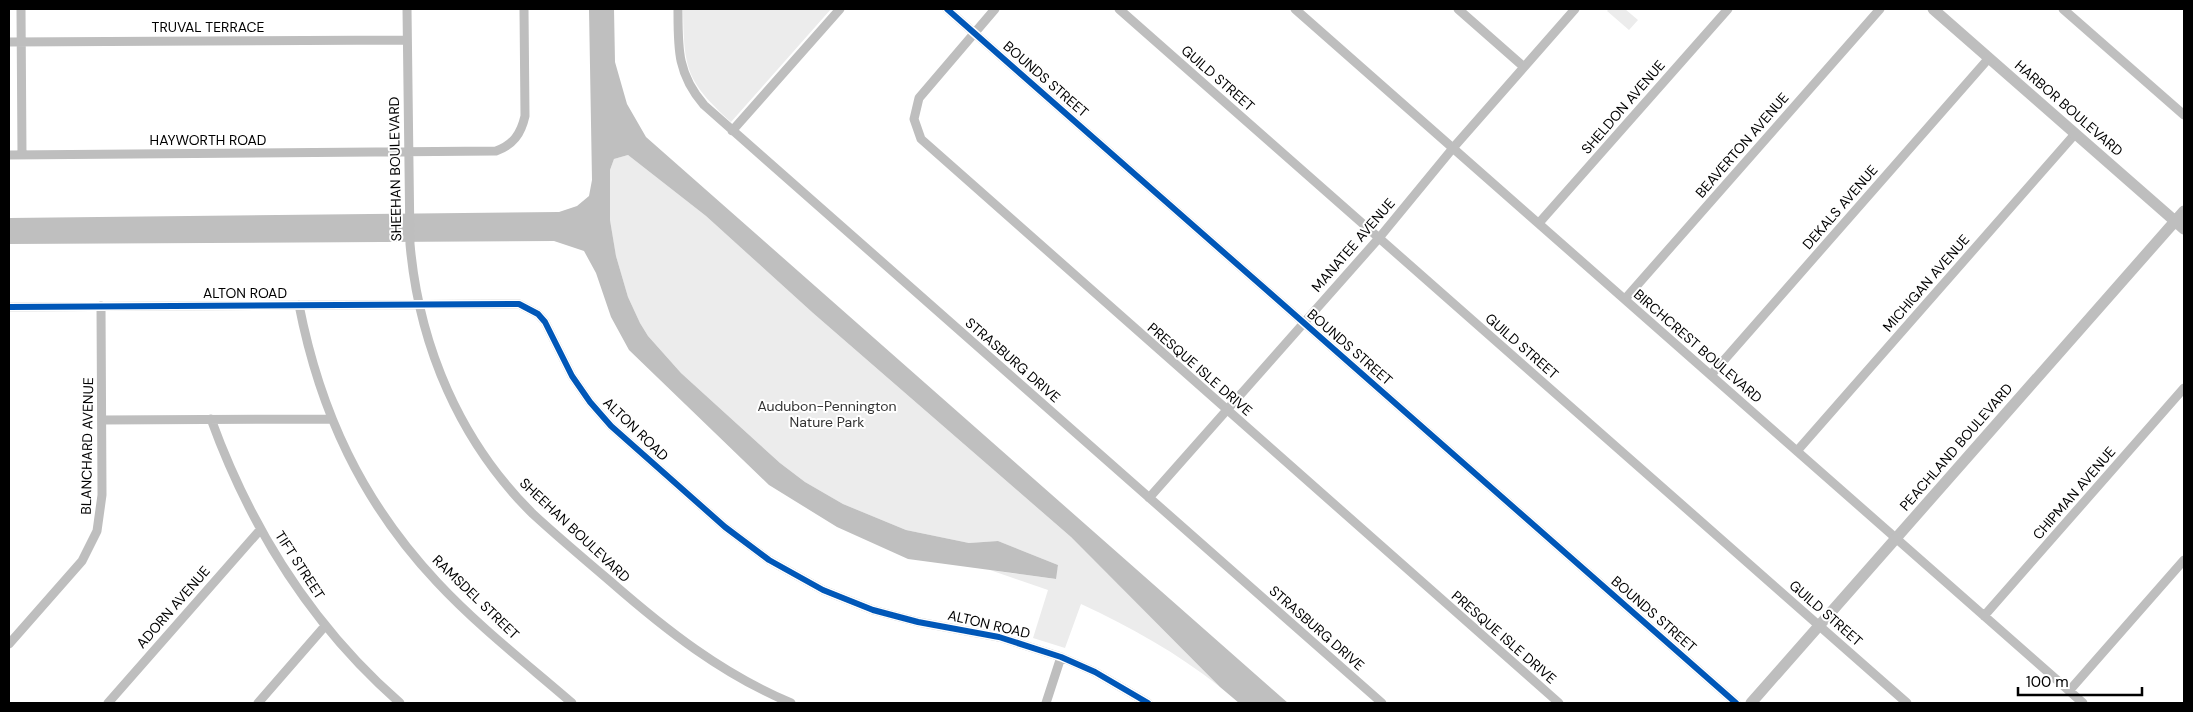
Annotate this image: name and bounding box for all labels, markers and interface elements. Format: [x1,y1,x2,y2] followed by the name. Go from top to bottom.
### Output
[152,18,265,36] street label: TRUVAL TERRACE
[1000,37,1093,121] street label: BOUNDS STREET
[1178,41,1259,115] street label: GUILD STREET
[1577,56,1669,158] street label: SHELDON AVENUE
[2011,56,2127,160] street label: HARBOR BOULEVARD
[1691,89,1793,201] street label: BEAVERTON AVENUE
[385,97,405,241] street label: SHEEHAN BOULEVARD
[150,131,266,149] street label: HAYWORTH ROAD
[1799,161,1882,253] street label: DEKALS AVENUE
[1307,194,1399,296] street label: MANATEE AVENUE
[1879,231,1973,335] street label: MICHIGAN AVENUE
[203,284,287,302] street label: ALTON ROAD
[1630,285,1766,407] street label: BIRCHCREST BOULEVARD
[1304,305,1397,389] street label: BOUNDS STREET
[1482,309,1563,383] street label: GUILD STREET
[962,314,1064,406] street label: STRASBURG DRIVE
[1144,319,1256,419] street label: PRESQUE ISLE DRIVE
[77,377,97,515] street label: BLANCHARD AVENUE
[1896,380,2016,514] street label: PEACHLAND BOULEVARD
[600,393,672,465] street label: ALTON ROAD
[757,397,897,431] park label: Audubon-Pennington Nature Park
[2029,443,2119,543] street label: CHIPMAN AVENUE
[516,474,634,586] street label: SHEEHAN BOULEVARD
[271,527,329,603] street label: TIFT STREET
[429,551,523,643] street label: RAMSDEL STREET
[132,562,214,652] street label: ADORN AVENUE
[1608,572,1701,656] street label: BOUNDS STREET
[1786,576,1867,650] street label: GUILD STREET
[1266,582,1368,674] street label: STRASBURG DRIVE
[1448,587,1560,687] street label: PRESQUE ISLE DRIVE
[946,606,1032,642] street label: ALTON ROAD
[2018,664,2142,696] scale bar
[2026,672,2069,692] text: 100 m

